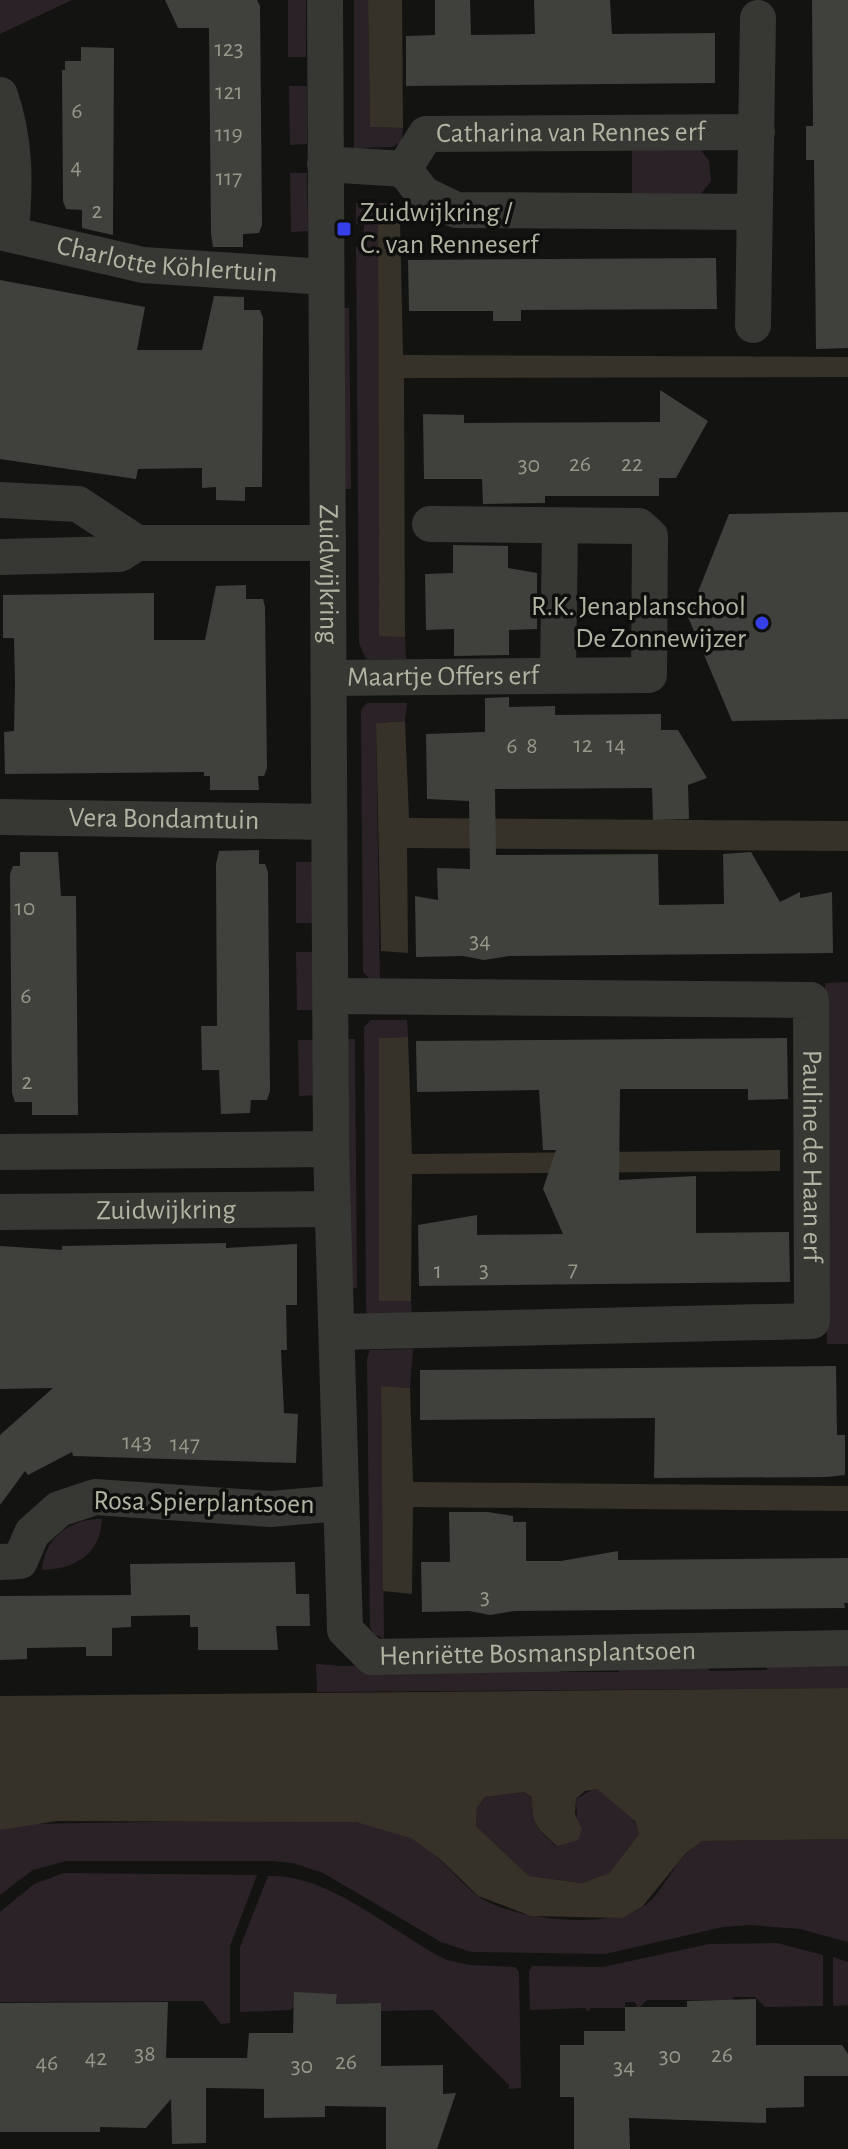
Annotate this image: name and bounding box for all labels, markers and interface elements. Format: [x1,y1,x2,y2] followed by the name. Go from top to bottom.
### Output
[214,37,244,61] house number: 123
[215,80,243,104] house number: 121
[71,99,83,123] house number: 6
[436,118,707,148] street label: Catharina van Rennes erf
[215,122,243,146] house number: 119
[70,155,82,179] house number: 4
[216,166,242,190] house number: 117
[92,199,103,223] house number: 2
[360,199,540,259] place label: Zuidwijkring / C. van Renneserf
[335,220,353,238] marker: Zuidwijkring / C. van Renneserf
[54,232,278,288] street label: Charlotte Köhlertuin
[569,452,591,476] house number: 26
[621,452,643,476] house number: 22
[518,453,540,477] house number: 30
[314,504,342,644] street label: Zuidwijkring
[531,593,746,653] place label: R.K. Jenaplanschool De Zonnewijzer
[753,614,771,632] marker: R.K. Jenaplanschool De Zonnewijzer
[347,662,541,692] street label: Maartje Offers erf
[573,733,593,757] house number: 12
[606,733,626,757] house number: 14
[506,734,518,758] house number: 6
[526,734,538,758] house number: 8
[69,804,259,835] street label: Vera Bondamtuin
[15,896,35,920] house number: 10
[469,929,491,953] house number: 34
[20,984,32,1008] house number: 6
[797,1050,826,1264] street label: Pauline de Haan erf
[22,1070,33,1094] house number: 2
[96,1196,236,1225] street label: Zuidwijkring
[568,1257,578,1281] house number: 7
[479,1258,489,1282] house number: 3
[434,1259,442,1283] house number: 1
[122,1430,152,1454] house number: 143
[170,1432,200,1456] house number: 147
[93,1487,315,1519] street label: Rosa Spierplantsoen
[480,1585,490,1609] house number: 3
[379,1637,696,1671] street label: Henriëtte Bosmansplantsoen
[134,2042,156,2066] house number: 38
[711,2043,733,2067] house number: 26
[659,2044,681,2068] house number: 30
[85,2046,107,2070] house number: 42
[335,2050,357,2074] house number: 26
[36,2051,58,2075] house number: 46
[291,2054,313,2078] house number: 30
[613,2055,635,2079] house number: 34

